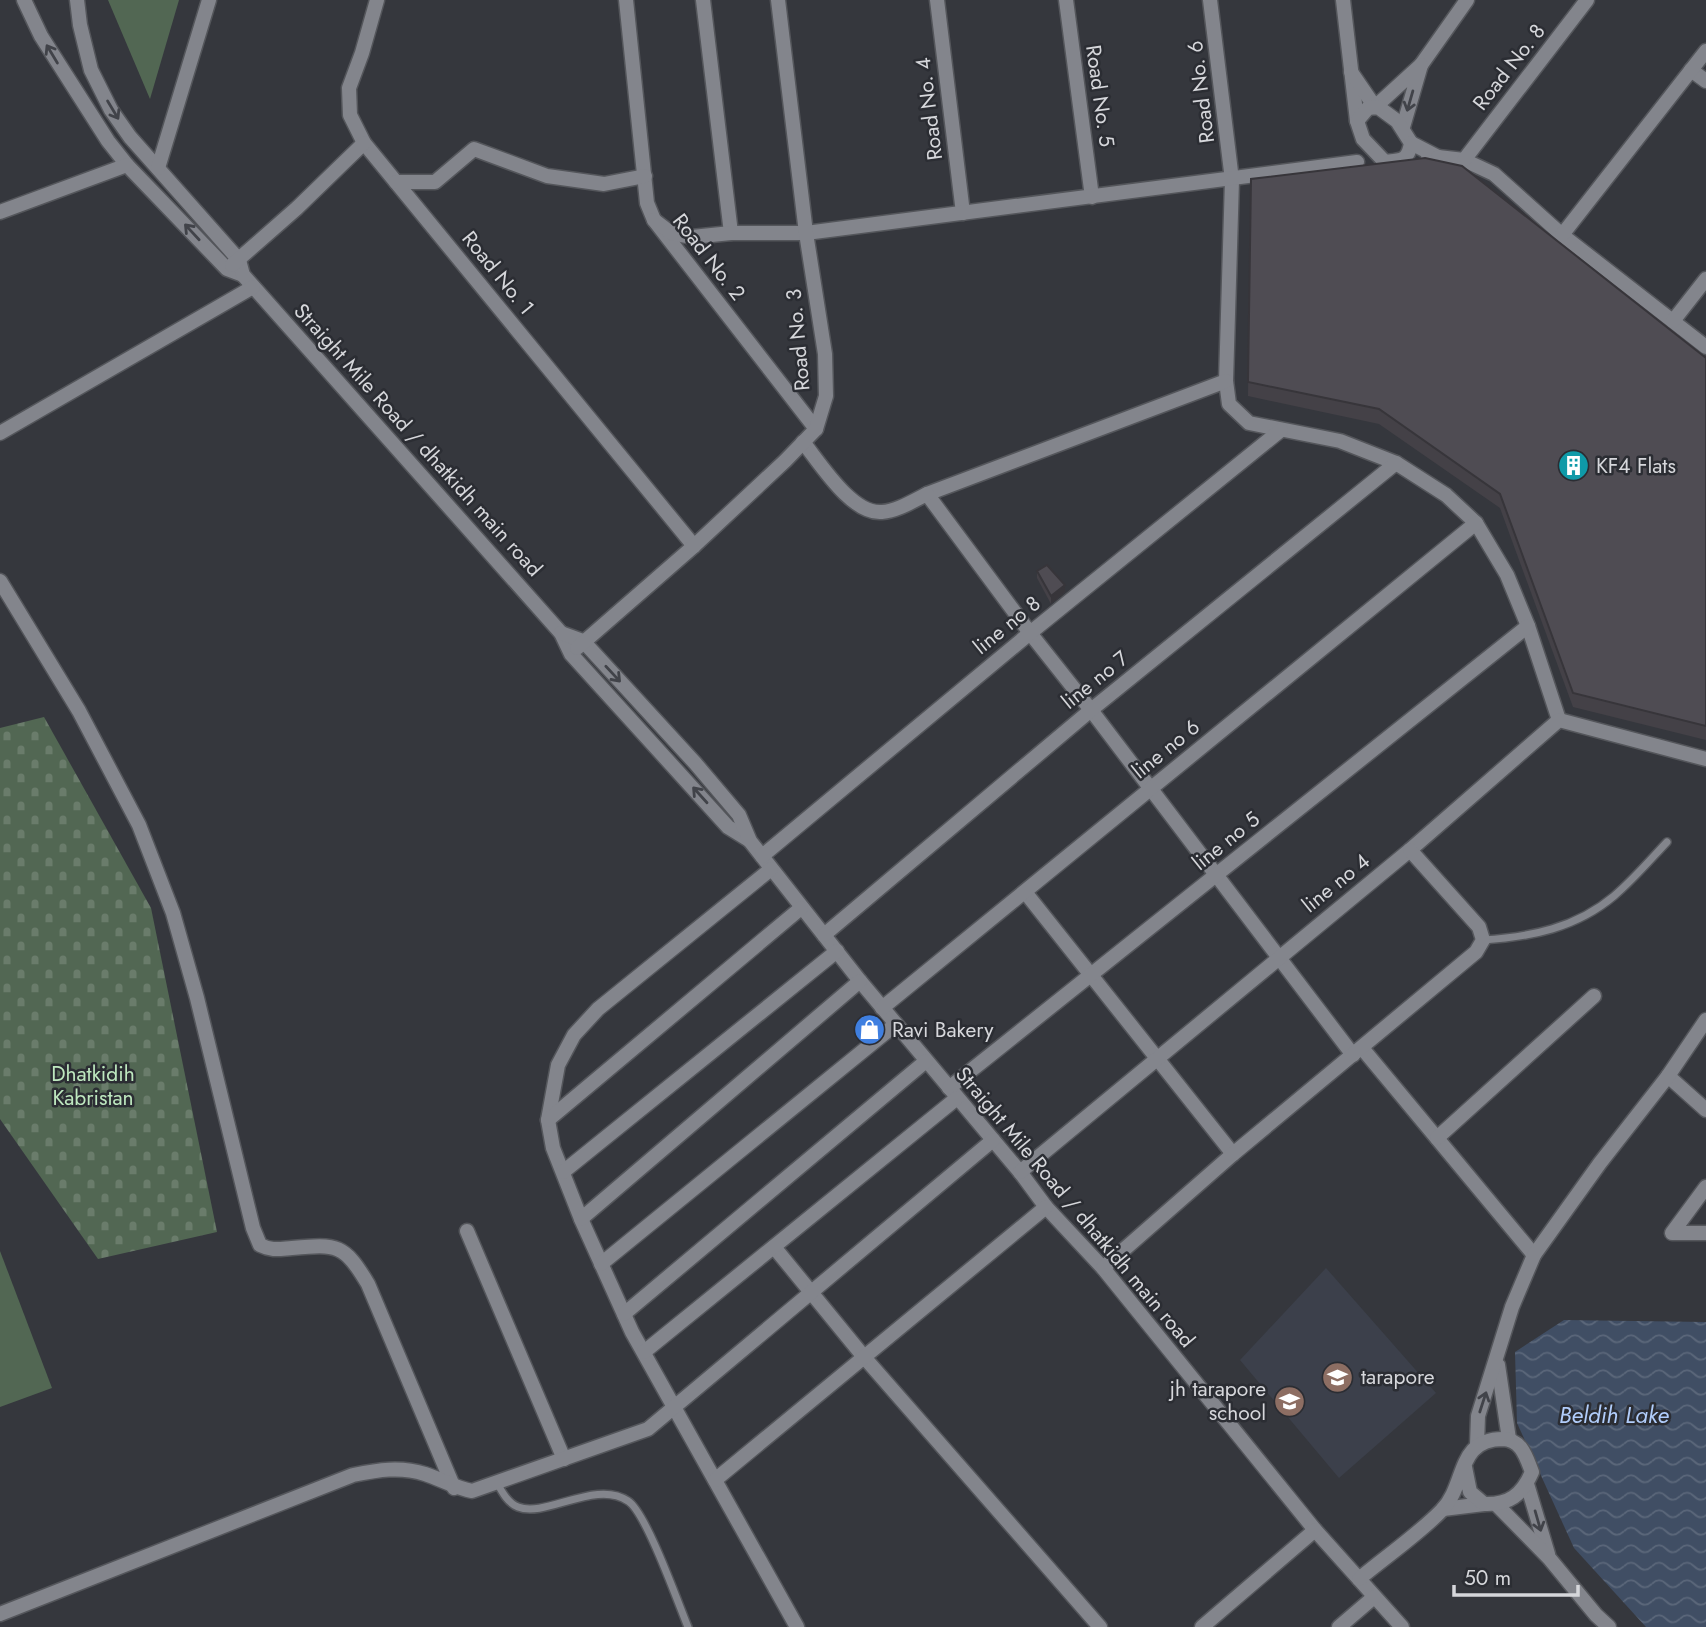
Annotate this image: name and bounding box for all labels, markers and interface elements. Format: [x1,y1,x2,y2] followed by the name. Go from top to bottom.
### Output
[1466,17,1552,117] street label: Road No. 8
[1180,39,1222,145] street label: Road No. 6
[1078,43,1122,149] street label: Road No. 5
[45,45,59,65] one-way arrow
[908,56,950,162] street label: Road No. 4
[1403,89,1416,111] one-way arrow
[106,100,120,120] one-way arrow
[666,207,752,307] street label: Road No. 2
[184,224,201,241] one-way arrow
[455,225,541,321] street label: Road No. 1
[779,288,817,392] street label: Road No. 3
[287,297,549,583] street label: Straight Mile Road / dhatkidh main road
[1556,449,1590,483] building icon: KF4 Flats
[1596,451,1676,481] place label: KF4 Flats
[967,589,1047,661] street label: line no 8
[1055,644,1135,716] street label: line no 7
[605,665,621,683] one-way arrow
[1126,712,1206,786] street label: line no 6
[692,786,708,804] one-way arrow
[1186,804,1266,878] street label: line no 5
[1296,846,1376,920] street label: line no 4
[852,1013,886,1047] shop icon: Ravi Bakery
[892,1015,994,1045] place label: Ravi Bakery
[51,1059,135,1113] park label: Dhatkidih Kabristan
[948,1060,1202,1354] street label: Straight Mile Road / dhatkidh main road
[1321,1360,1355,1394] school or university icon: tarapore
[1361,1362,1435,1392] place label: tarapore
[1168,1374,1266,1428] place label: jh tarapore school
[1272,1384,1306,1418] school or university icon: jh tarapore school
[1478,1391,1490,1413] one-way arrow
[1559,1398,1669,1432] water label: Beldih Lake
[1533,1510,1546,1532] one-way arrow
[1454,1554,1578,1598] scale bar
[1464,1563,1511,1593] text: 50 m

